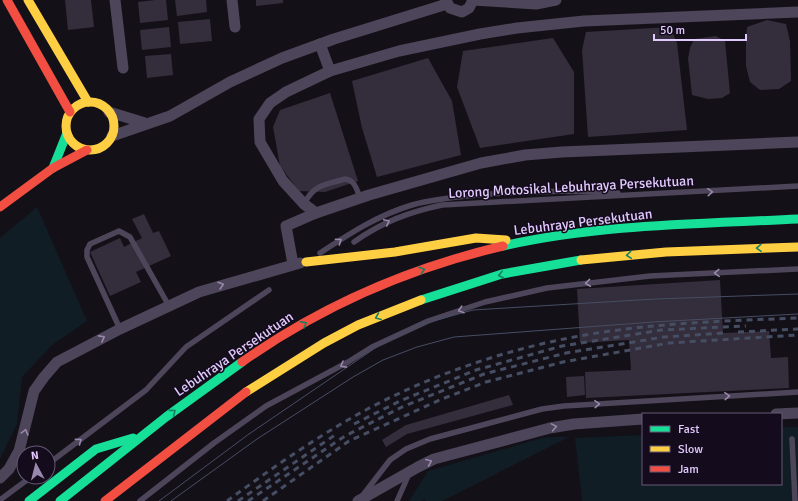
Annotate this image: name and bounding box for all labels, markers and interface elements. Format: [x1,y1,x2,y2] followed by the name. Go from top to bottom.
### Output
[654,16,746,42] scale bar
[660,23,685,38] text: 50 m
[448,172,694,202] street label: Lorong Motosikal Lebuhraya Persekutuan
[707,187,713,196] one-way arrow
[513,205,653,239] street label: Lebuhraya Persekutuan
[383,219,390,227] one-way arrow
[335,238,342,245] one-way arrow
[756,244,762,252] one-way arrow
[626,251,632,260] one-way arrow
[418,266,425,275] one-way arrow
[714,269,720,277] one-way arrow
[498,271,504,279] one-way arrow
[585,279,591,288] one-way arrow
[217,281,224,290] one-way arrow
[457,305,464,314] one-way arrow
[171,308,297,400] street label: Lebuhraya Persekutuan
[375,313,382,321] one-way arrow
[300,321,307,329] one-way arrow
[98,336,106,343] one-way arrow
[340,360,347,367] one-way arrow
[724,391,730,400] one-way arrow
[594,399,600,408] one-way arrow
[169,410,176,417] one-way arrow
[642,413,782,485] legend
[678,422,699,437] text: Fast
[551,423,557,432] one-way arrow
[20,429,29,436] one-way arrow
[75,439,82,446] one-way arrow
[678,442,703,457] text: Slow
[16,445,56,485] north arrow
[30,449,39,462] text: N
[424,459,432,467] one-way arrow
[678,462,699,477] text: Jam

